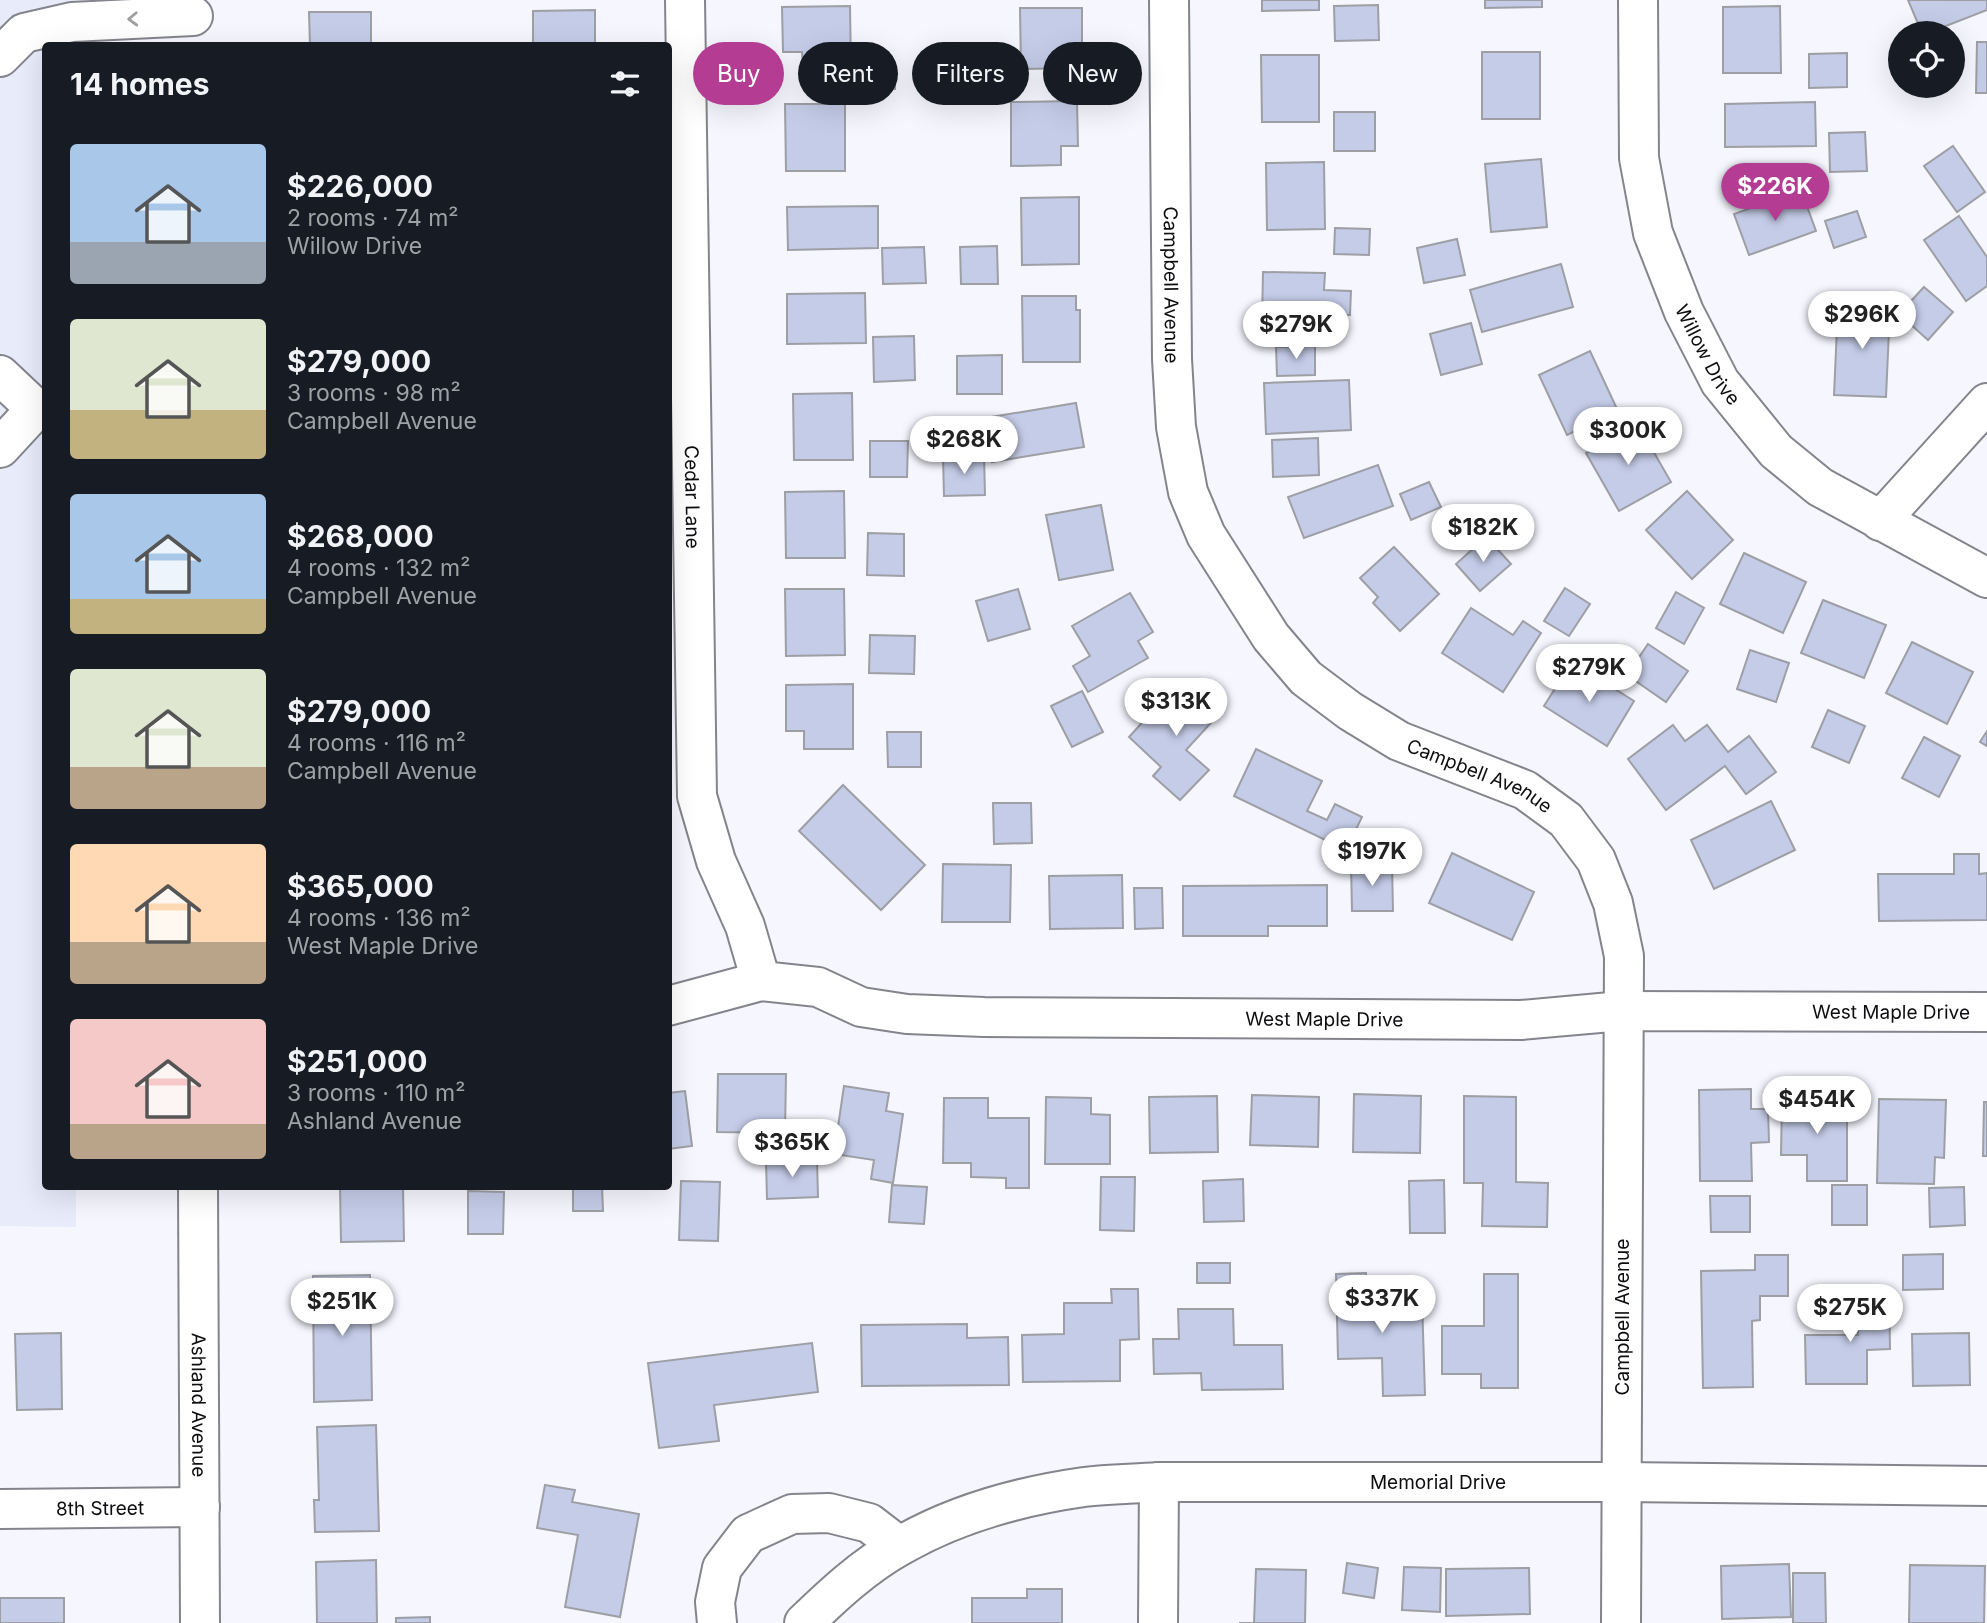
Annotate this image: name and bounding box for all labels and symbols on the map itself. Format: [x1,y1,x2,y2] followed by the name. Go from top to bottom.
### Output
[127,11,138,26] one-way arrow
[1726,164,1824,223] pin: $226K
[1159,206,1183,364] street label: Campbell Avenue
[1813,292,1911,351] pin: $296K
[1670,301,1745,410] street label: Willow Drive
[1247,302,1345,361] pin: $279K
[1579,407,1677,467] pin: $300K
[915,416,1013,476] pin: $268K
[680,445,704,549] street label: Cedar Lane
[1434,504,1532,564] pin: $182K
[1540,644,1638,704] pin: $279K
[1127,678,1225,738] pin: $313K
[1403,734,1557,818] street label: Campbell Avenue
[1323,828,1421,888] pin: $197K
[1812,1001,1970,1024] street label: West Maple Drive
[1245,1007,1403,1031] street label: West Maple Drive
[1768,1076,1866,1136] pin: $454K
[743,1120,841,1179] pin: $365K
[1611,1239,1634,1395] street label: Campbell Avenue
[1333,1276,1431,1335] pin: $337K
[293,1278,391,1338] pin: $251K
[1801,1284,1899,1344] pin: $275K
[187,1333,210,1477] street label: Ashland Avenue
[1370,1471,1506,1494] street label: Memorial Drive
[56,1497,144,1520] street label: 8th Street

